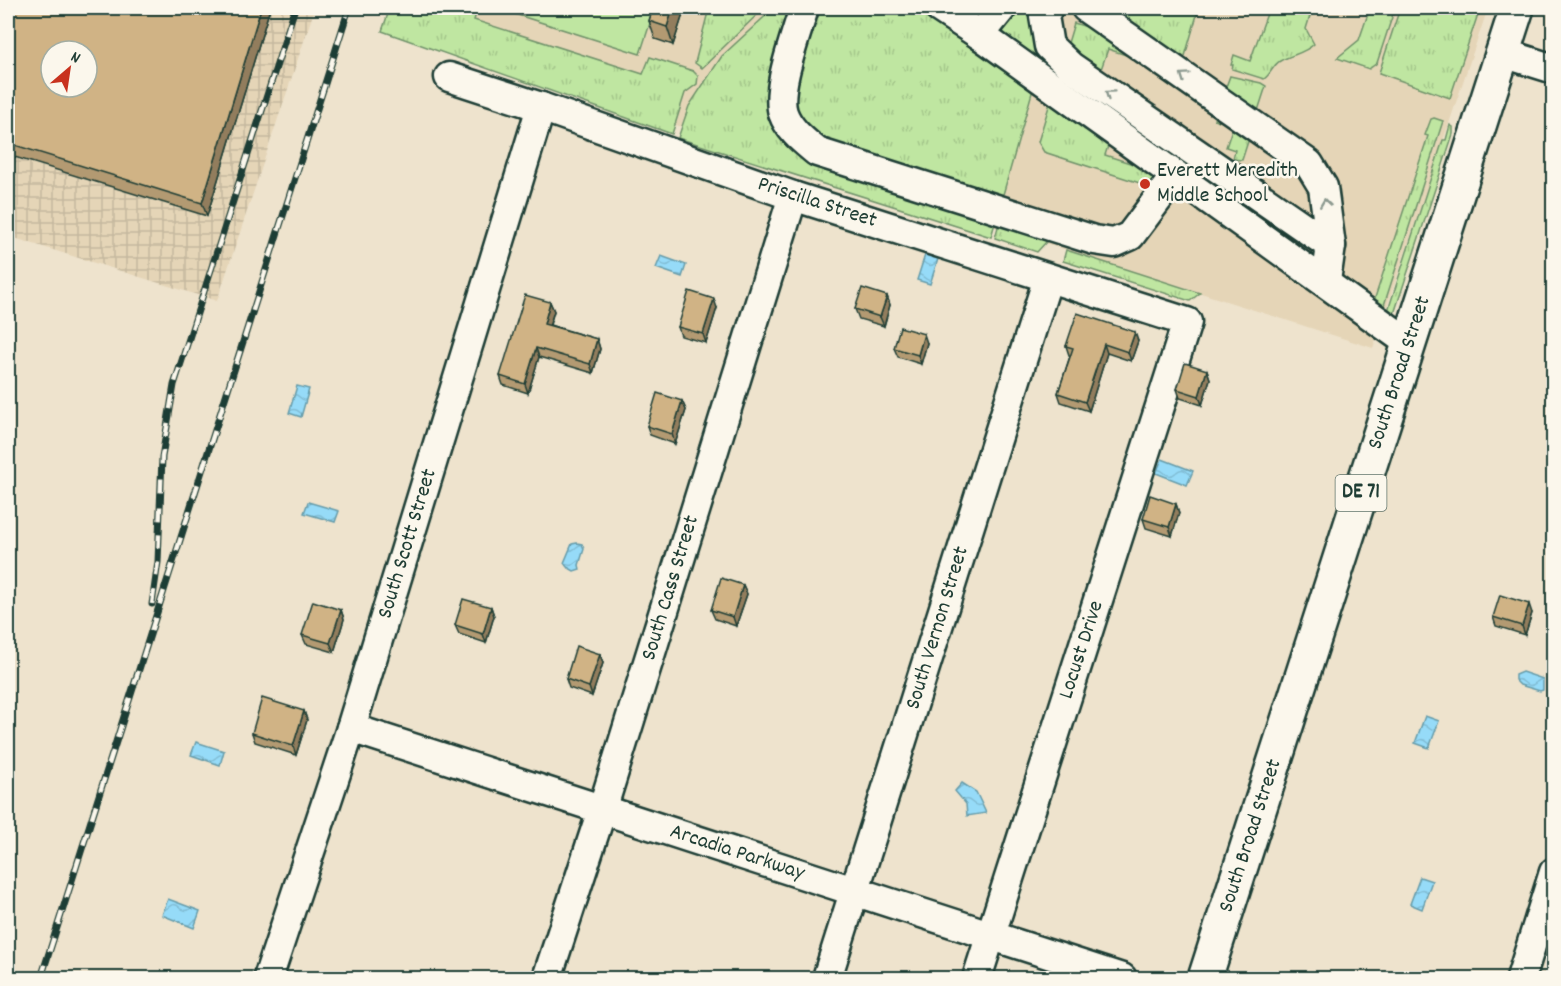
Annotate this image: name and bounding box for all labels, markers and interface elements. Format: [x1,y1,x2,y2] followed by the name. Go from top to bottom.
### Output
[39,39,99,99] north arrow
[66,46,84,70] text: N
[1180,72,1191,83] one-way arrow
[1105,90,1116,101] one-way arrow
[1157,156,1298,212] place label: Everett Meredith Middle School
[753,169,881,237] street label: Priscilla Street
[1138,177,1152,191] marker: Everett Meredith Middle School
[1319,198,1331,207] one-way arrow
[1361,292,1439,454] street label: South Broad Street
[370,465,446,623] street label: South Scott Street
[1336,475,1386,511] road number: DE 71
[634,512,708,664] street label: South Cass Street
[898,543,978,713] street label: South Vernon Street
[1052,597,1112,703] street label: Locust Drive
[1212,755,1290,917] street label: South Broad Street
[666,817,809,890] street label: Arcadia Parkway

